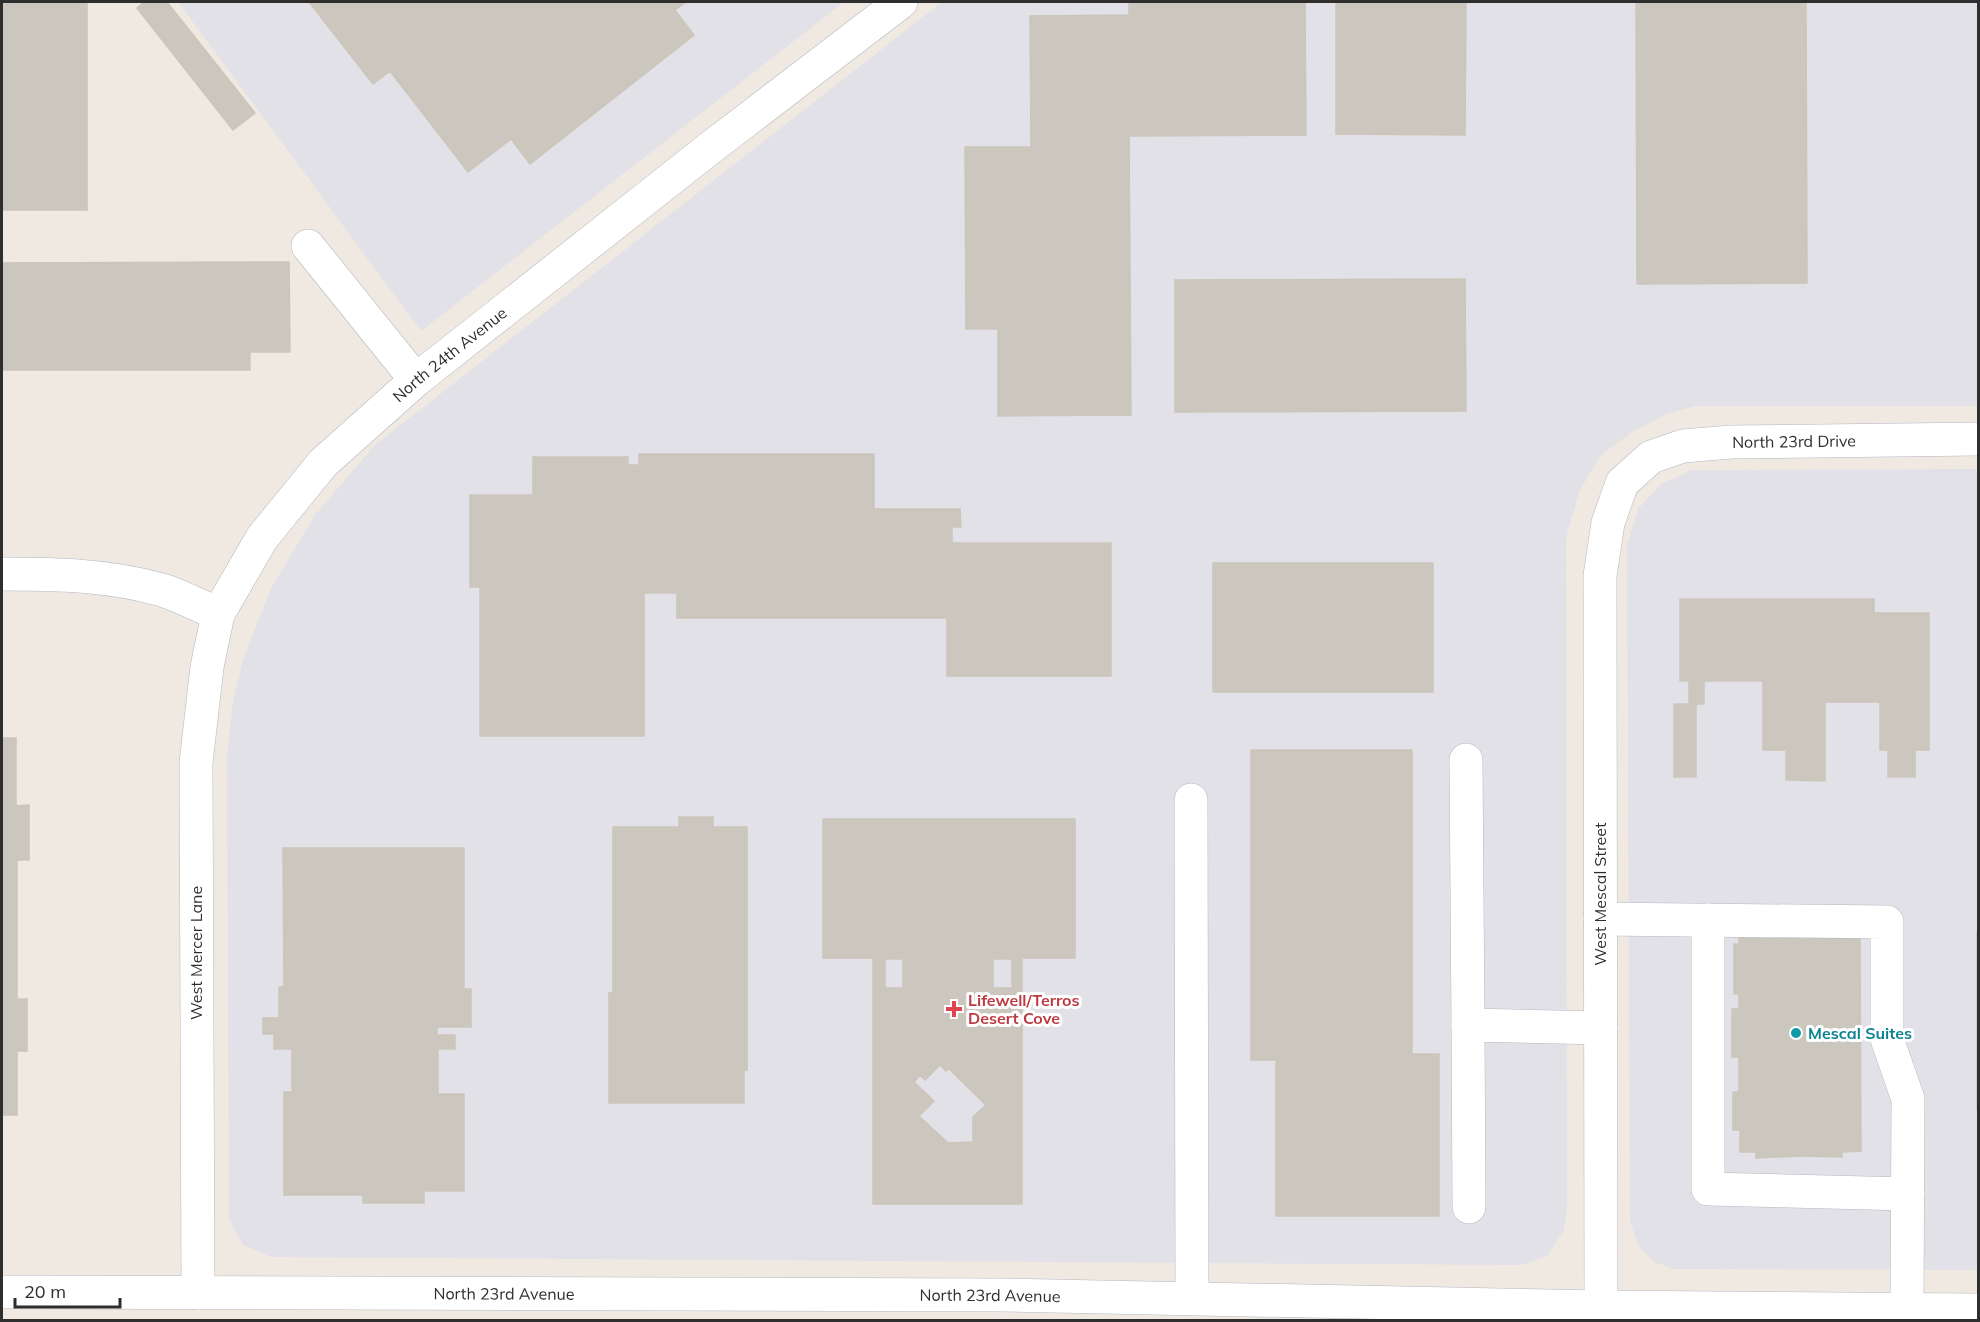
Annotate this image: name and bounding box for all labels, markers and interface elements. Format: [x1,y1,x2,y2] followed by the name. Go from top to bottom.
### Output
[388,302,510,406] street label: North 24th Avenue
[1732,430,1856,452] street label: North 23rd Drive
[1590,822,1610,966] street label: West Mescal Street
[186,886,206,1020] street label: West Mercer Lane
[968,990,1080,1028] place label: Lifewell/Terros Desert Cove
[945,1000,963,1018] marker: Lifewell/Terros Desert Cove
[1808,1023,1912,1043] place label: Mescal Suites
[1789,1026,1803,1040] marker: Mescal Suites
[15,1271,120,1309] scale bar
[24,1280,66,1303] text: 20 m
[433,1283,575,1304] street label: North 23rd Avenue
[919,1285,1061,1306] street label: North 23rd Avenue

